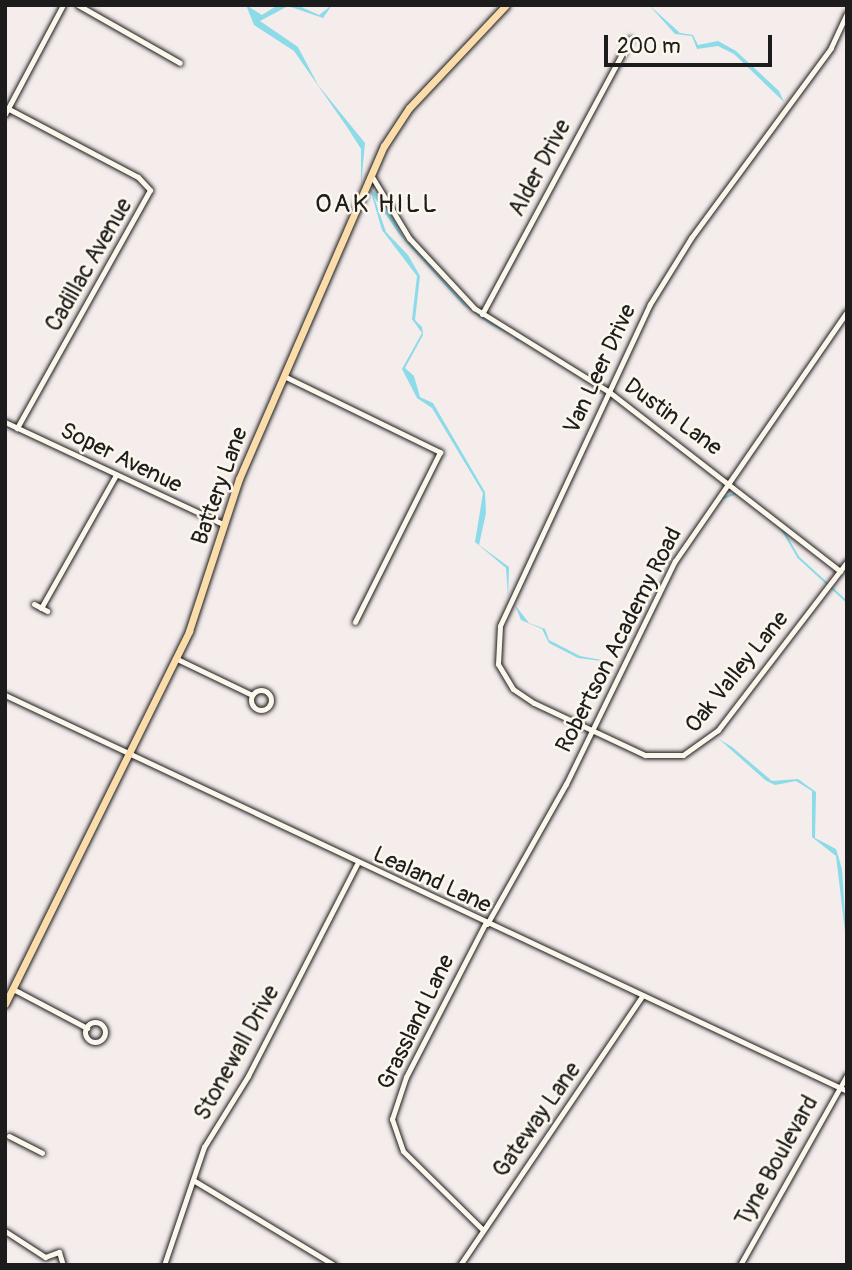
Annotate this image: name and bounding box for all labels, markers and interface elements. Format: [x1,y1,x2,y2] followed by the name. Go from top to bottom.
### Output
[607,21,775,65] scale bar
[617,33,681,60] text: 200 m
[503,115,577,221] street label: Alder Drive
[316,189,438,221] district label: OAK HILL
[40,193,138,337] street label: Cadillac Avenue
[558,300,642,438] street label: Van Leer Drive
[619,372,727,462] street label: Dustin Lane
[56,417,186,499] street label: Soper Avenue
[186,423,254,549] street label: Battery Lane
[550,523,688,757] street label: Robertson Academy Road
[679,606,795,738] street label: Oak Valley Lane
[369,841,495,919] street label: Lealand Lane
[371,950,461,1094] street label: Grassland Lane
[188,981,286,1125] street label: Stonewall Drive
[487,1057,587,1183] street label: Gateway Lane
[730,1091,824,1231] street label: Tyne Boulevard

